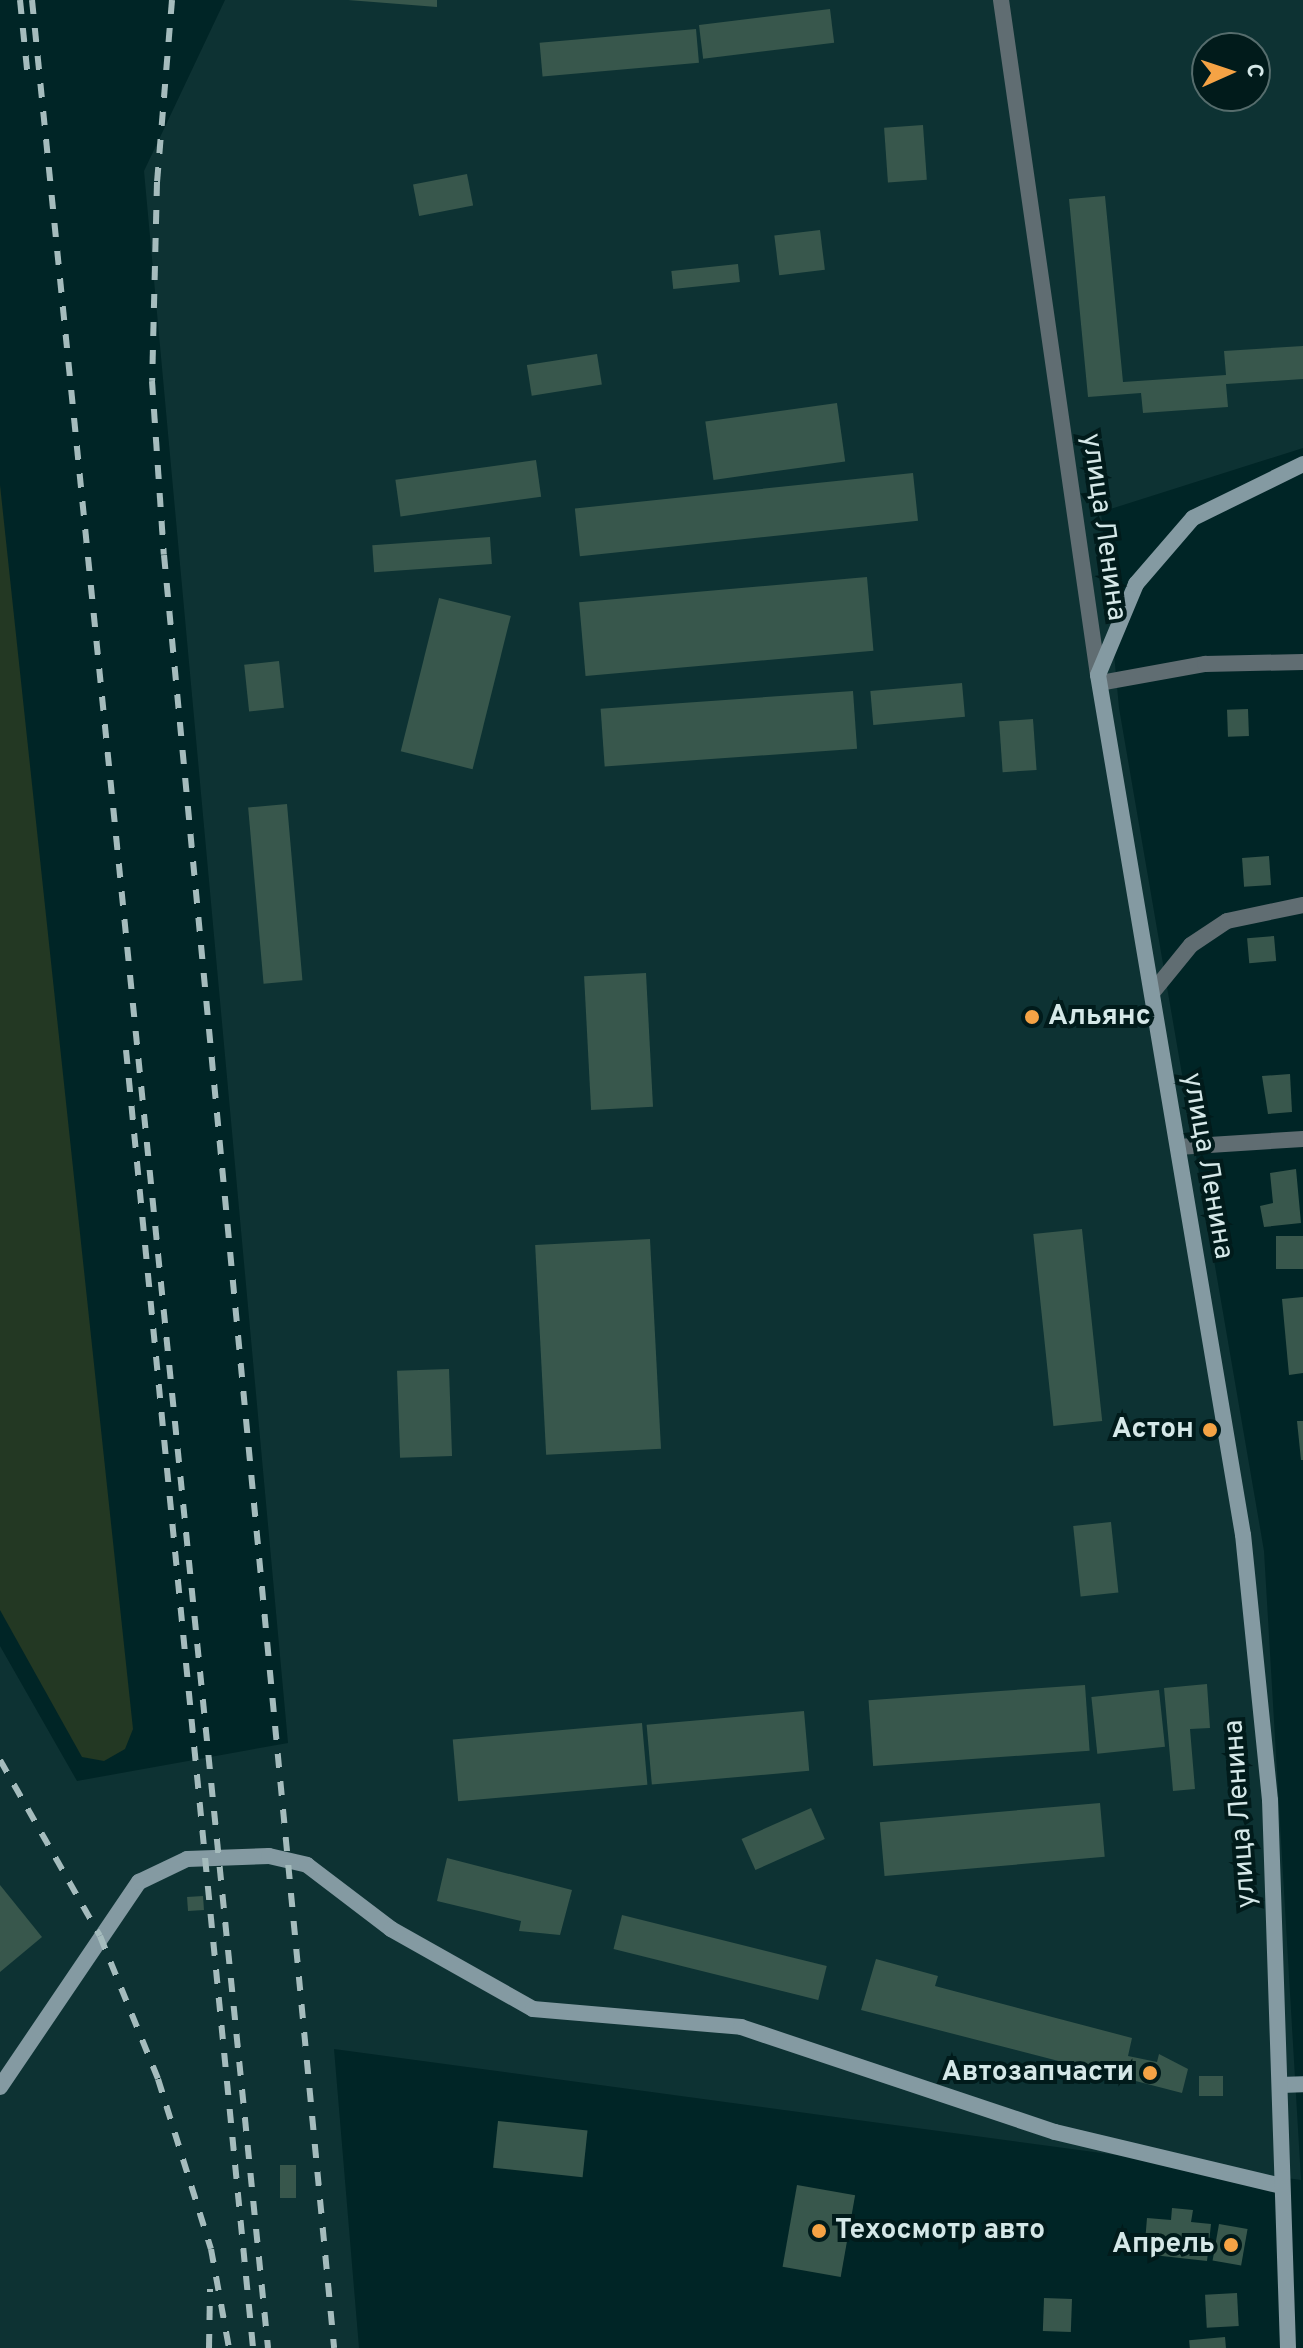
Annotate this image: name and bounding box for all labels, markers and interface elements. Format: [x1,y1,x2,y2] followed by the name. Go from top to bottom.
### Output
[1191,32,1271,112] north arrow
[1240,63,1267,79] text: С
[1073,431,1133,623] street label: улица Ленина
[1048,1000,1151,1034] place label: Альянс
[1023,1008,1041,1026] marker: Альянс
[1174,1070,1240,1262] street label: улица Ленина
[1112,1413,1194,1447] place label: Астон
[1201,1421,1219,1439] marker: Астон
[1218,1719,1264,1909] street label: улица Ленина
[942,2056,1134,2090] place label: Автозапчасти
[1141,2064,1159,2082] marker: Автозапчасти
[835,2214,1045,2248] place label: Техосмотр авто
[810,2222,828,2240] marker: Техосмотр авто
[1112,2228,1215,2262] place label: Апрель
[1222,2236,1240,2254] marker: Апрель

